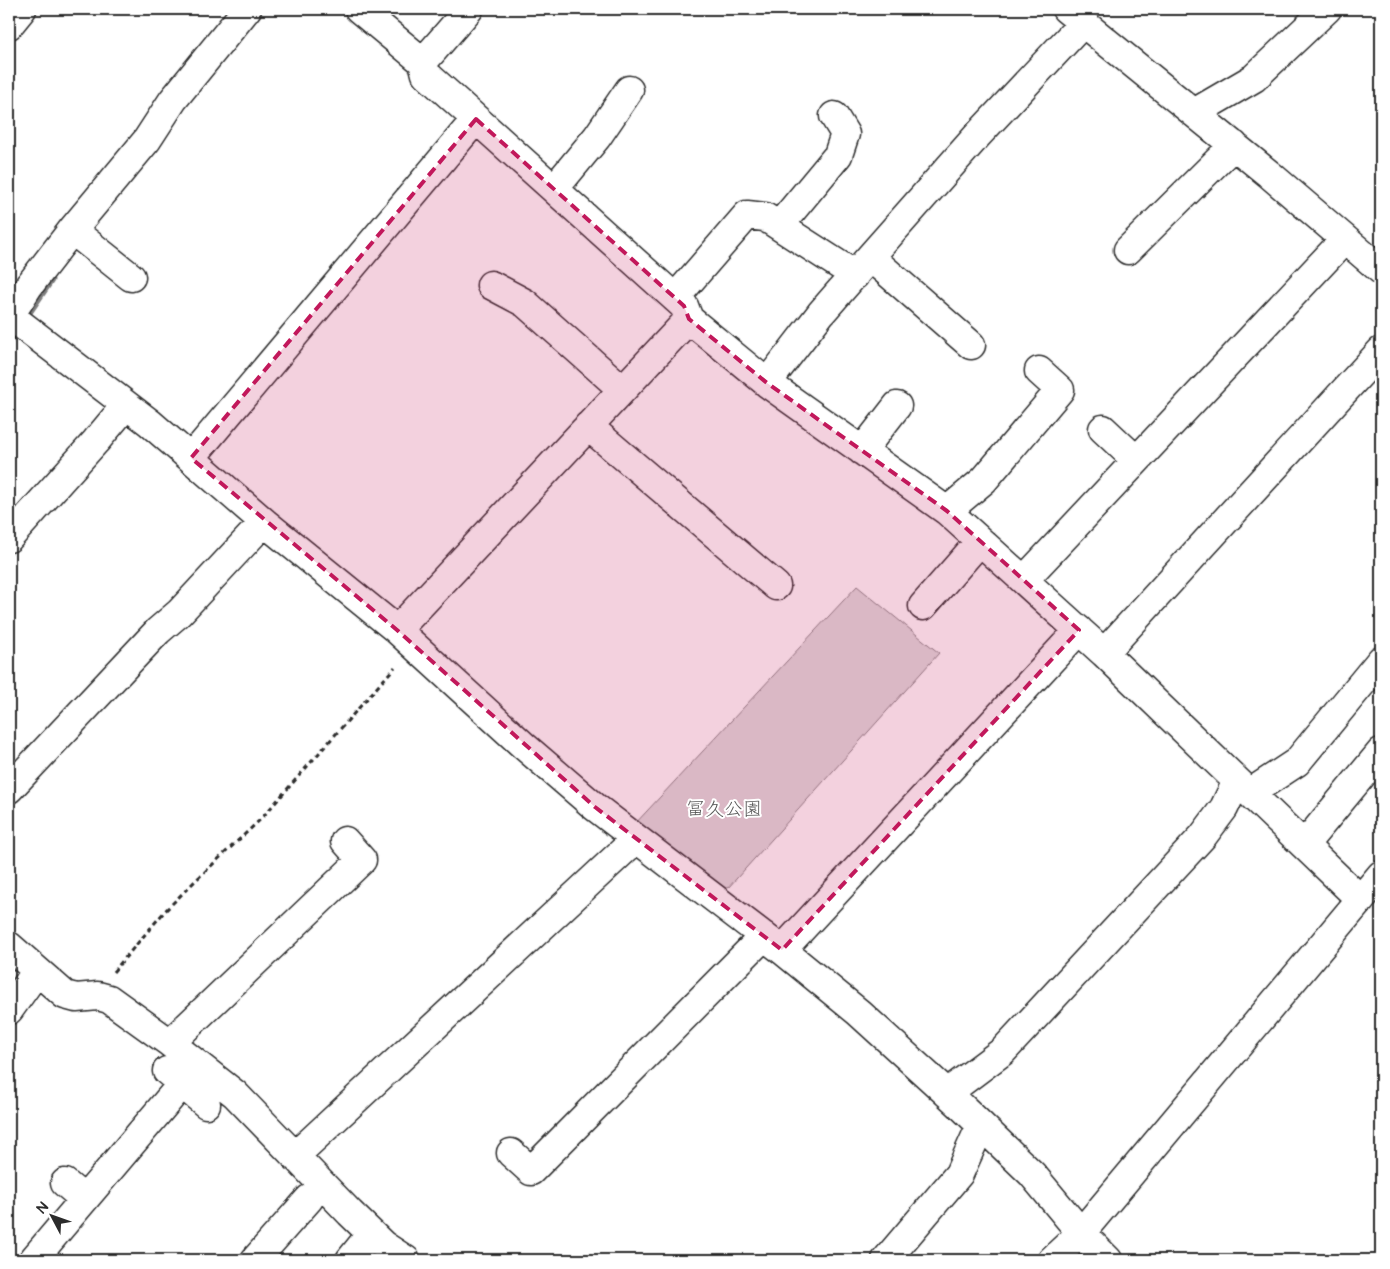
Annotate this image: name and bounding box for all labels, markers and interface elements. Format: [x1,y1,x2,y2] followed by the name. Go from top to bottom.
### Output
[686,796,762,823] park label: 冨久公園
[28,1192,78,1242] north arrow
[33,1198,54,1218] text: N

